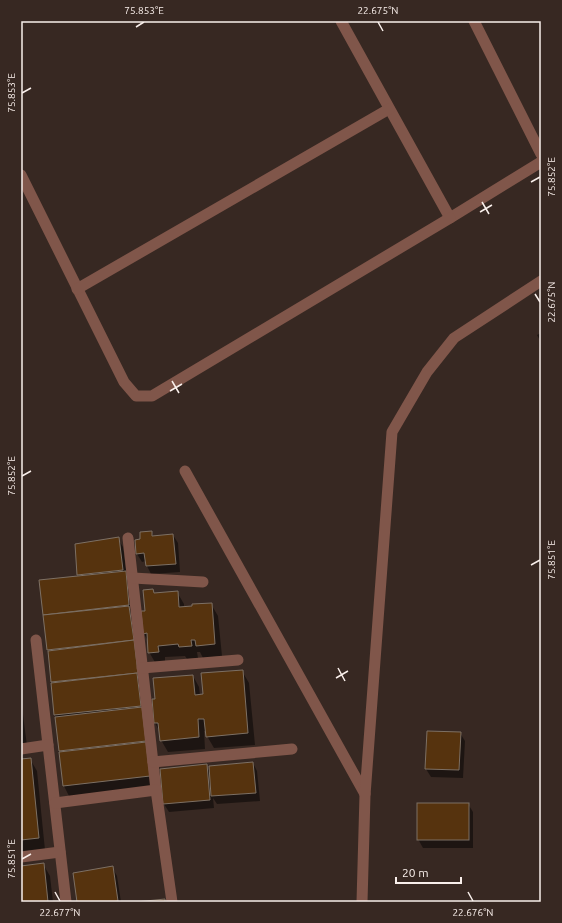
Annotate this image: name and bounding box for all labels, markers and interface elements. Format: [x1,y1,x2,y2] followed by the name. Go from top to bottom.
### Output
[124,5,164,16] text: 75.853°E
[357,5,399,16] text: 22.675°N
[6,73,17,113] text: 75.853°E
[546,157,557,197] text: 75.852°E
[546,281,557,323] text: 22.675°N
[6,456,17,496] text: 75.852°E
[546,540,557,580] text: 75.851°E
[6,839,17,879] text: 75.851°E
[396,859,461,885] scale bar
[402,866,429,879] text: 20 m
[39,907,81,918] text: 22.677°N
[452,907,494,918] text: 22.676°N

